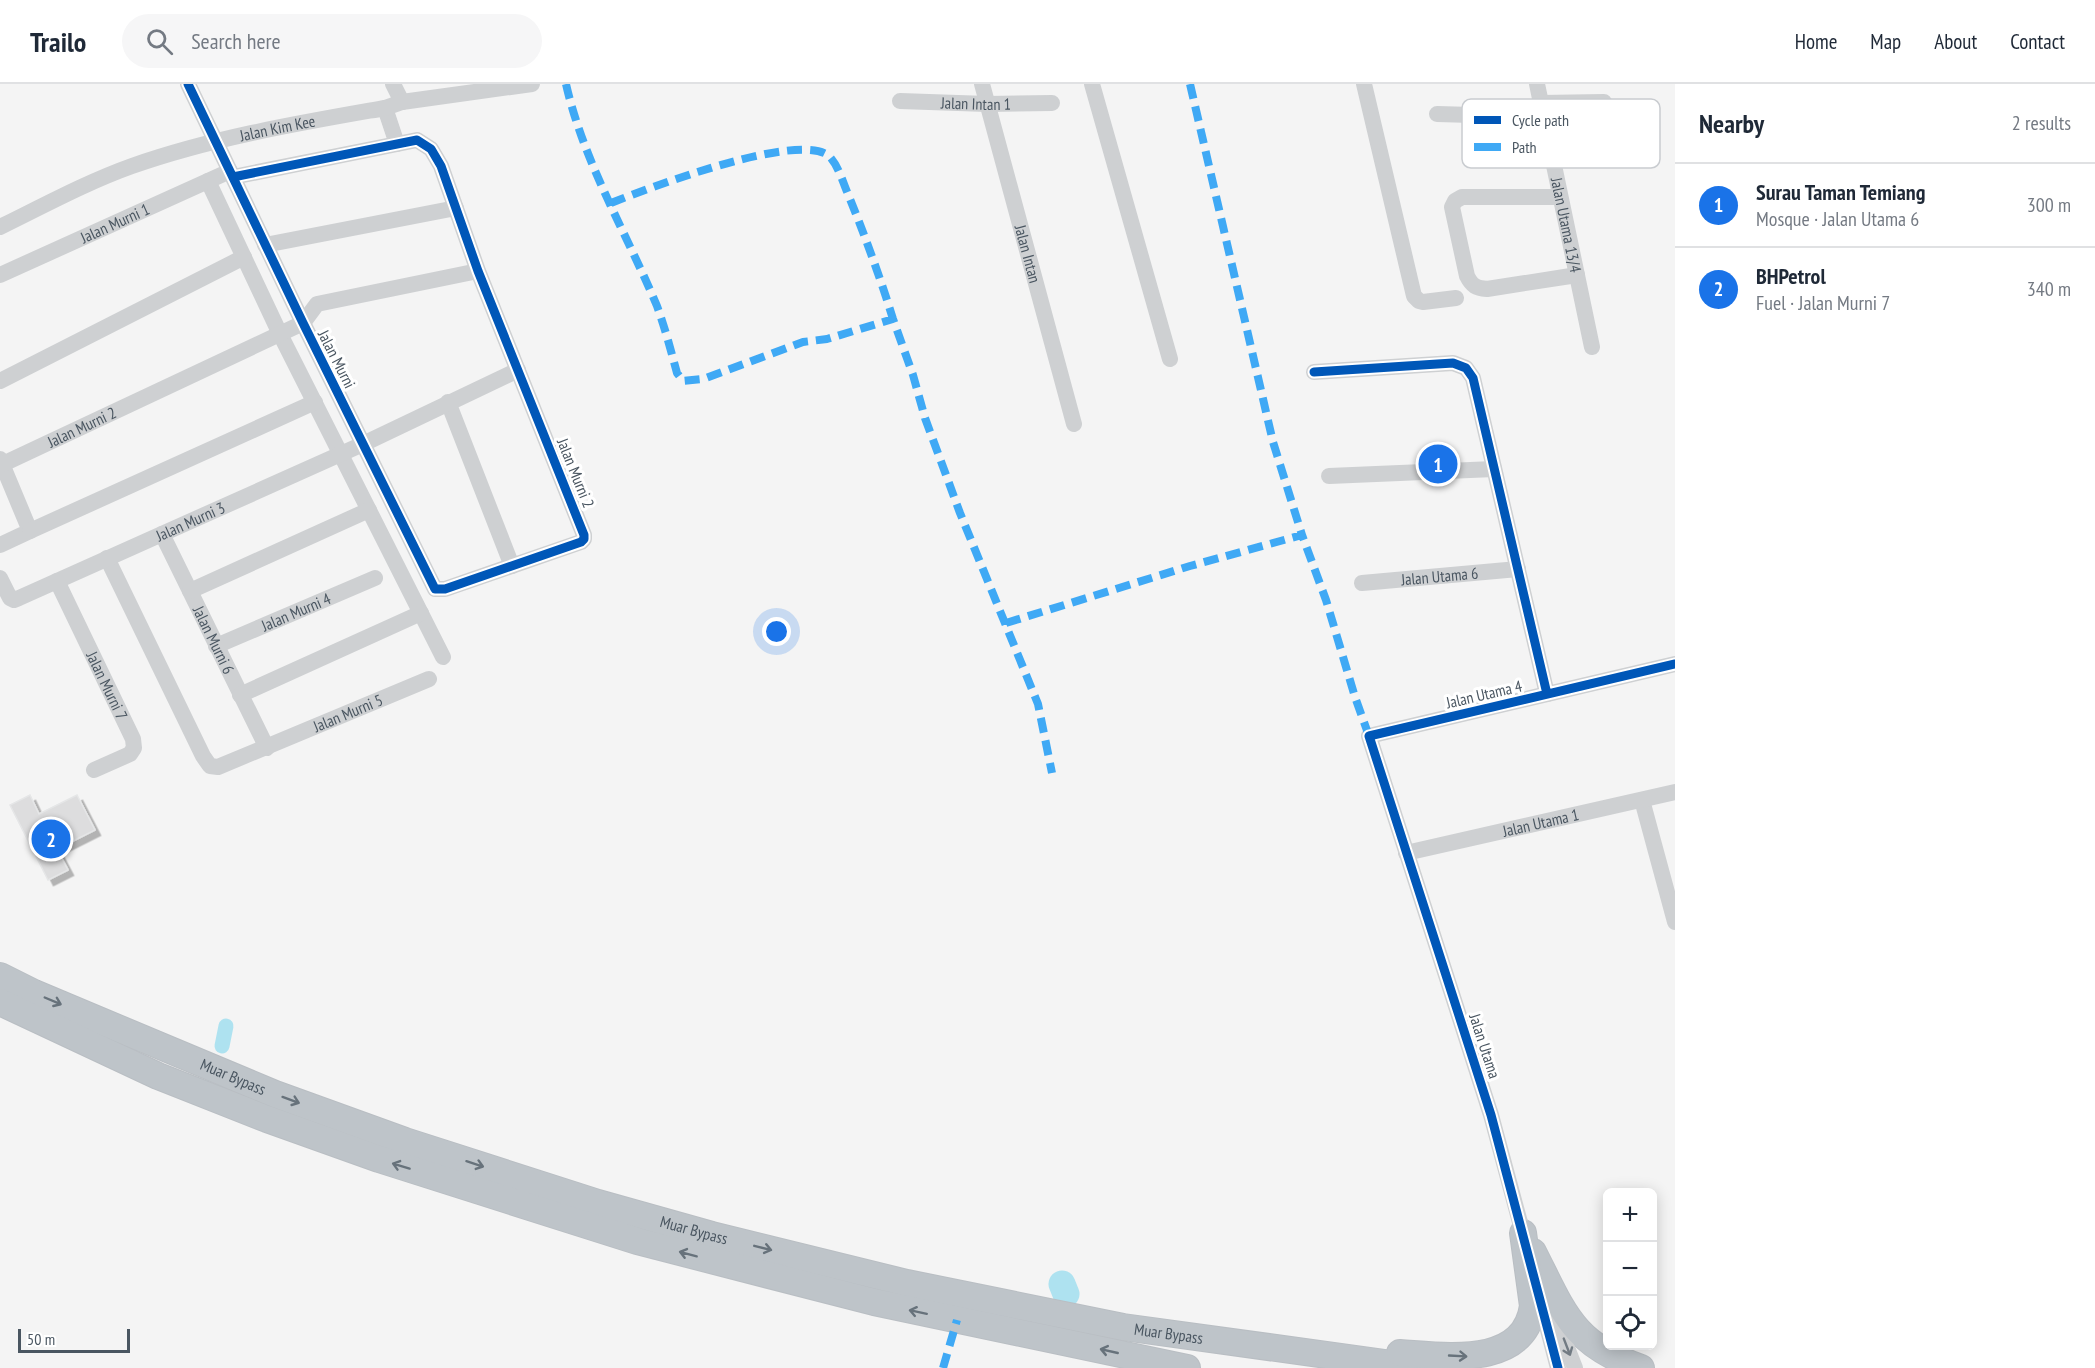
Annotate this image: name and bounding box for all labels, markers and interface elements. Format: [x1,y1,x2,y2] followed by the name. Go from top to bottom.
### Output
[122,14,542,68] search box
[30,23,86,60] text: Trailo
[143,25,176,58] icon: search
[191,27,281,55] text: Search here
[1795,28,1837,55] text: Home
[1870,28,1901,55] text: Map
[1934,28,1977,55] text: About
[2010,28,2065,55] text: Contact
[940,92,1011,114] street label: Jalan Intan 1
[1462,99,1660,168] legend
[1699,107,1764,140] text: Nearby
[1512,110,1569,130] text: Cycle path
[2012,110,2071,136] text: 2 results
[237,111,317,146] street label: Jalan Kim Kee
[1512,137,1537,157] text: Path
[1547,175,1586,274] street label: Jalan Utama 13/4
[1756,178,1925,206] text: Surau Taman Temiang
[1714,192,1723,218] text: 1
[2027,192,2071,218] text: 300 m
[76,199,152,248] street label: Jalan Murni 1
[1756,206,1919,232] text: Mosque · Jalan Utama 6
[1010,222,1045,285] street label: Jalan Intan
[1756,262,1826,290] text: BHPetrol
[1714,276,1723,302] text: 2
[2027,276,2071,302] text: 340 m
[1756,290,1890,316] text: Fuel · Jalan Murni 7
[313,326,360,392] street label: Jalan Murni
[43,402,119,452] street label: Jalan Murni 2
[553,434,599,511] street label: Jalan Murni 2
[1418,442,1458,487] pin: 1
[152,497,228,546] street label: Jalan Murni 3
[1399,563,1479,590] street label: Jalan Utama 6
[257,588,334,636] street label: Jalan Murni 4
[188,602,239,677] street label: Jalan Murni 6
[762,617,791,646] your location
[82,647,132,723] street label: Jalan Murni 7
[1443,676,1524,713] street label: Jalan Utama 4
[309,689,386,737] street label: Jalan Murni 5
[1500,804,1581,841] street label: Jalan Utama 1
[32,816,70,861] pin: 2
[43,996,62,1007] one-way arrow
[1465,1010,1505,1081] street label: Jalan Utama
[197,1054,269,1099] street label: Muar Bypass
[281,1095,300,1106] one-way arrow
[465,1159,484,1170] one-way arrow
[392,1160,411,1171] one-way arrow
[1603,1188,1657,1350] map controls
[1603,1188,1657,1242] button: +
[658,1211,730,1249] street label: Muar Bypass
[753,1242,772,1254] one-way arrow
[1603,1242,1657,1296] button: −
[679,1248,698,1259] one-way arrow
[1603,1296,1657,1350] button: locate
[909,1305,928,1317] one-way arrow
[1133,1319,1204,1348] street label: Muar Bypass
[18,1326,130,1354] scale bar
[27,1329,55,1349] text: 50 m
[1562,1337,1573,1355] one-way arrow
[1100,1345,1119,1356] one-way arrow
[1447,1351,1467,1362] one-way arrow

